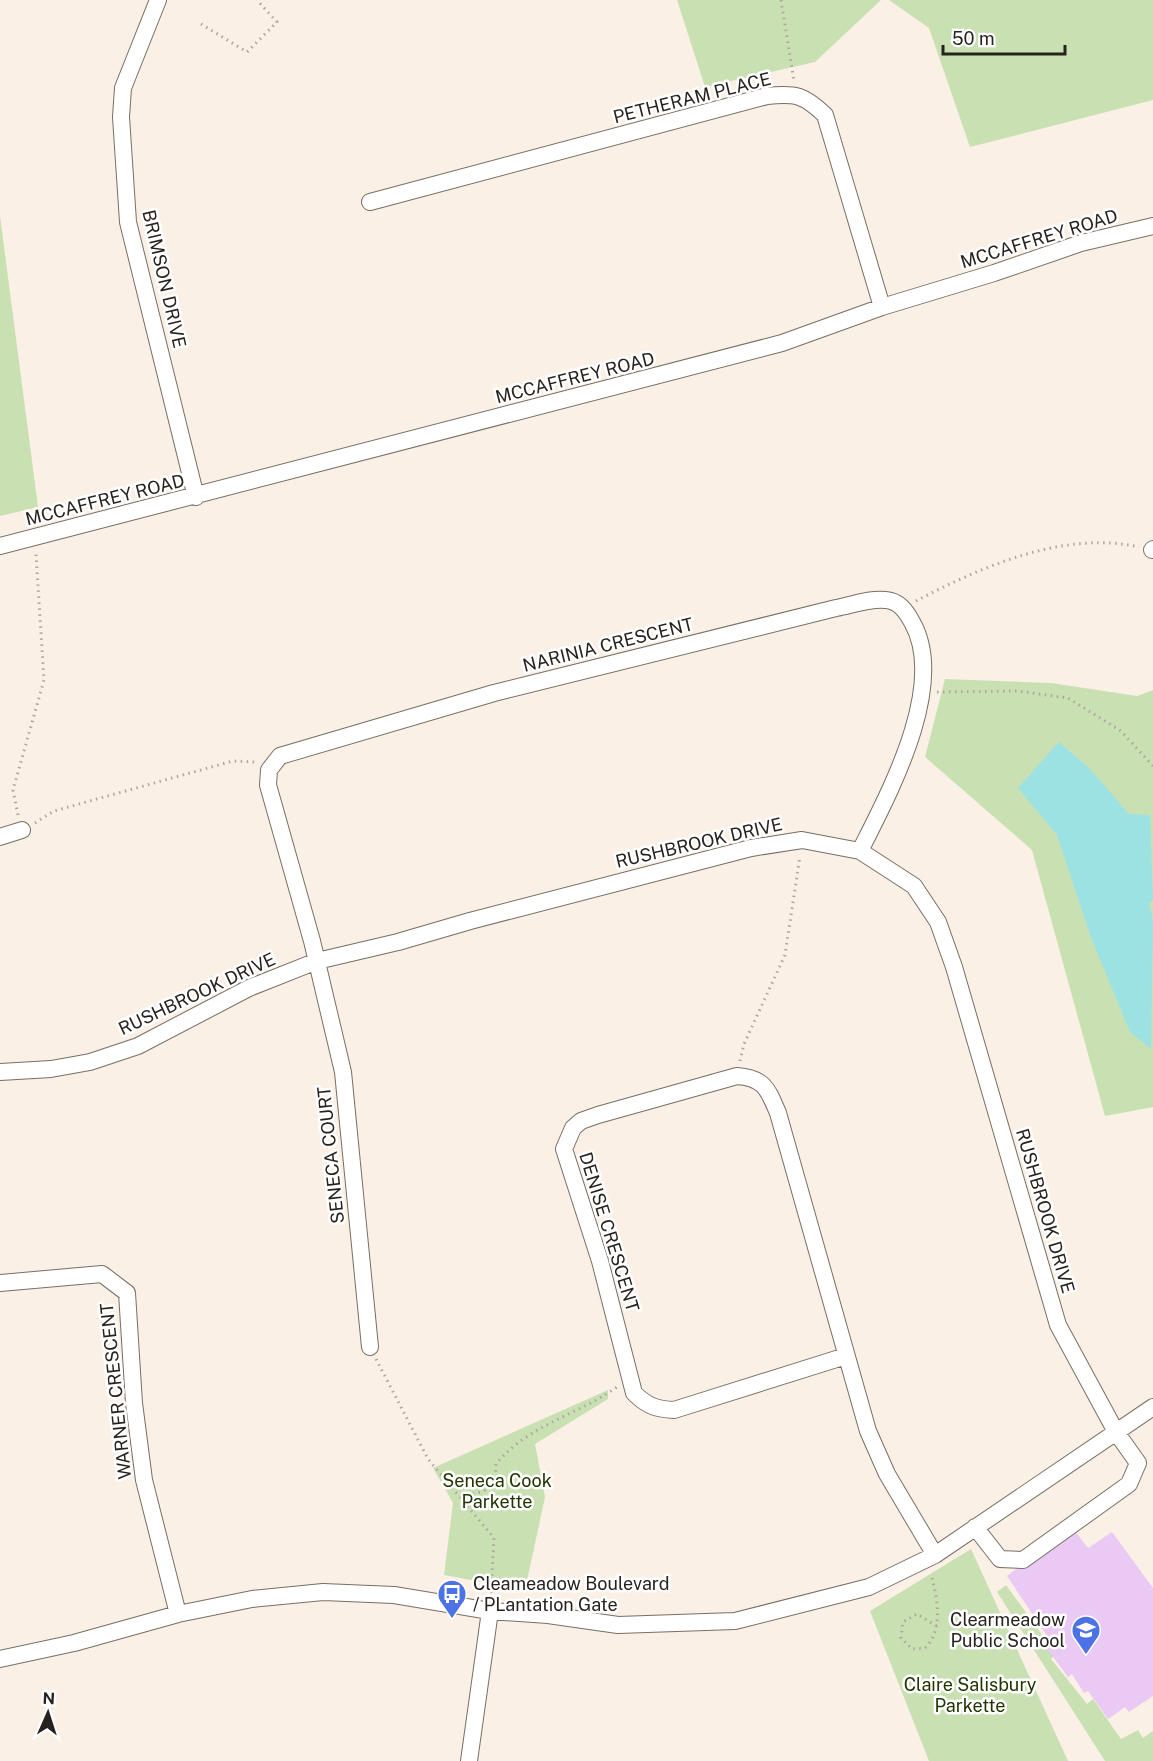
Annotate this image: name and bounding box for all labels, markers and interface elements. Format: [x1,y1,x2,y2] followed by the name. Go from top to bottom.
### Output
[943,18,1064,56] scale bar
[952,28,995,49] text: 50 m
[611,68,773,127] street label: PETHERAM PLACE
[958,205,1120,272] street label: MCCAFFREY ROAD
[138,208,191,350] street label: BRIMSON DRIVE
[493,348,657,407] street label: MCCAFFREY ROAD
[23,470,187,529] street label: MCCAFFREY ROAD
[520,613,696,676] street label: NARINIA CRESCENT
[613,813,784,872] street label: RUSHBROOK DRIVE
[115,948,278,1039] street label: RUSHBROOK DRIVE
[313,1085,348,1225] street label: SENECA COURT
[1012,1126,1079,1296] street label: RUSHBROOK DRIVE
[575,1150,644,1314] street label: DENISE CRESCENT
[96,1302,135,1480] street label: WARNER CRESCENT
[442,1470,552,1512] park label: Seneca Cook Parkette
[473,1573,670,1615] place label: Cleameadow Boulevard / PLantation Gate
[436,1578,468,1620] bus stop icon: Cleameadow Boulevard / PLantation Gate
[950,1609,1065,1651] place label: Clearmeadow Public School
[1070,1614,1102,1656] school or university icon: Clearmeadow Public School
[904,1674,1037,1716] park label: Claire Salisbury Parkette
[18,1683,78,1743] north arrow
[42,1689,56,1708] text: N

